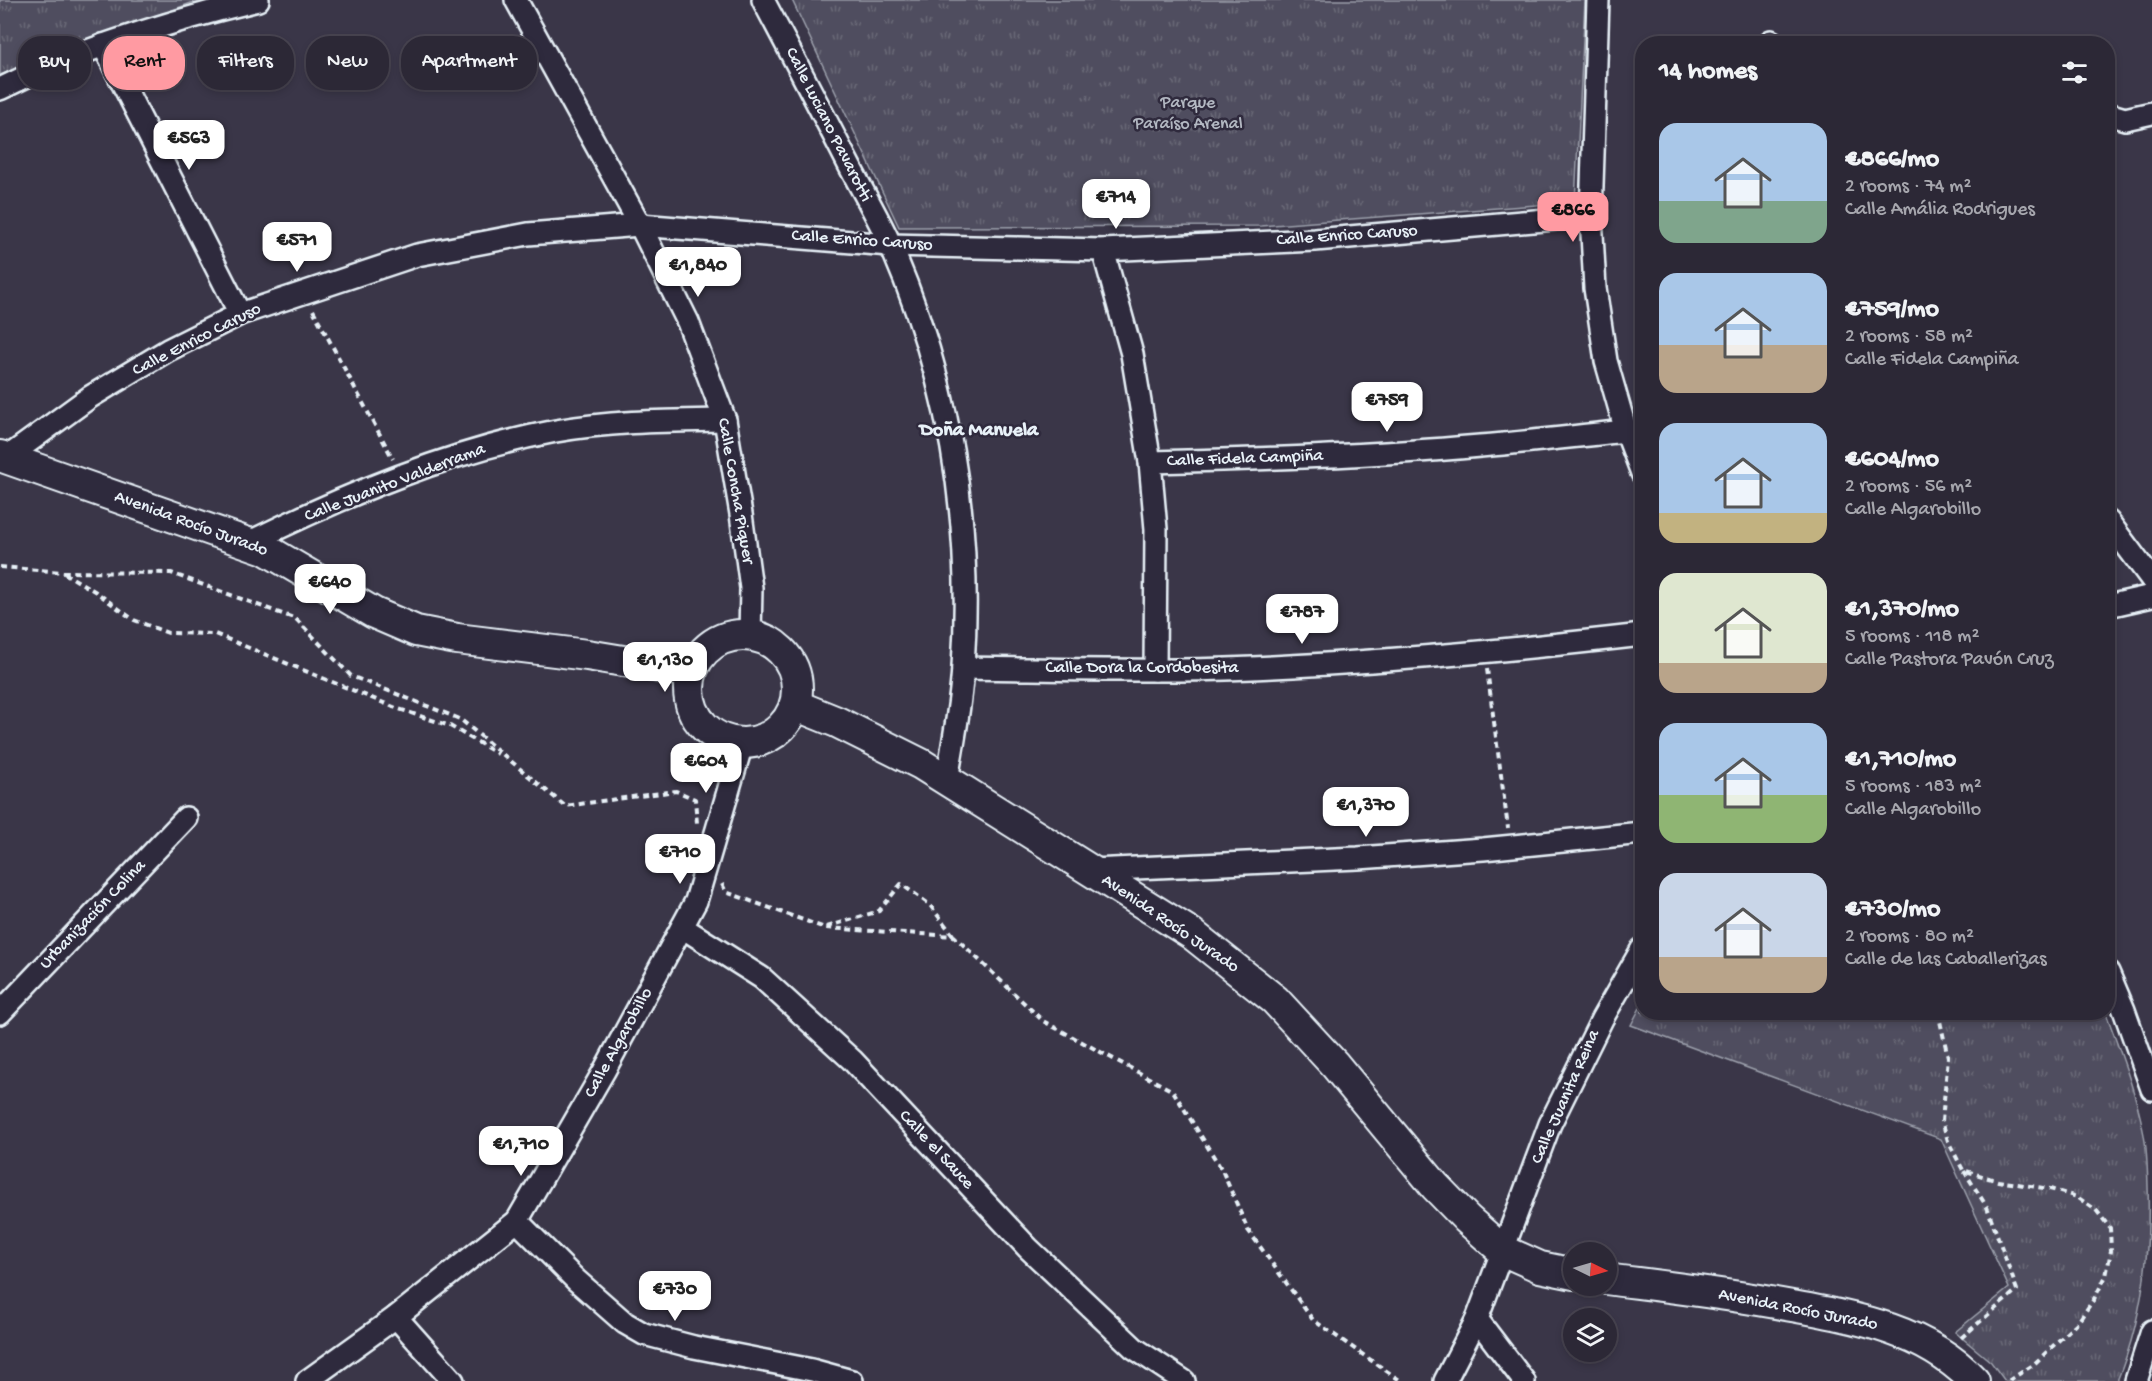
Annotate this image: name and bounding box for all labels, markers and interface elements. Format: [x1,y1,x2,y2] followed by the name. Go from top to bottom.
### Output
[18,36,91,90] chip: Buy
[103,36,185,90] chip: Rent
[197,36,294,90] chip: Filters
[306,36,389,90] chip: New
[401,36,537,90] chip: Apartment
[780,44,876,206] street label: Calle Luciano Pavarotti
[2058,56,2091,89] icon: filters
[1659,57,1757,88] text: 14 homes
[1132,93,1243,135] park label: Parque Paraíso Arenal
[153,120,225,171] pin: €563
[168,128,210,151] text: €563
[1845,145,1939,176] text: €866/mo
[1707,147,1779,219] icon: home
[1845,176,1971,199] text: 2 rooms · 74 m²
[1080,179,1152,230] pin: €714
[1096,187,1136,210] text: €714
[1537,192,1609,243] pin: €866
[1845,199,2035,222] text: Calle Amália Rodrigues
[1551,200,1595,223] text: €866
[1276,221,1418,251] street label: Calle Enrico Caruso
[261,222,333,273] pin: €571
[791,226,933,256] street label: Calle Enrico Caruso
[277,230,317,253] text: €571
[649,247,747,298] pin: €1,840
[669,255,727,278] text: €1,840
[1845,295,1939,326] text: €759/mo
[1707,297,1779,369] icon: home
[129,299,265,381] street label: Calle Enrico Caruso
[1845,326,1973,349] text: 2 rooms · 58 m²
[1845,349,2019,372] text: Calle Fidela Campiña
[1351,382,1423,433] pin: €759
[1366,390,1408,413] text: €759
[712,416,758,567] street label: Calle Concha Piquer
[918,420,1039,443] district label: Doña Manuela
[302,438,489,527] street label: Calle Juanito Valderrama
[1845,445,1939,476] text: €604/mo
[1167,446,1324,472] street label: Calle Fidela Campiña
[1707,447,1779,519] icon: home
[1845,476,1972,499] text: 2 rooms · 56 m²
[111,486,271,562] street label: Avenida Rocío Jurado
[1845,499,1981,522] text: Calle Algarobillo
[294,564,366,615] pin: €640
[309,572,351,595] text: €640
[1266,594,1338,645] pin: €787
[1845,595,1959,626] text: €1,370/mo
[1707,597,1779,669] icon: home
[1280,602,1324,625] text: €787
[1845,626,1979,649] text: 5 rooms · 118 m²
[616,642,714,693] pin: €1,130
[1845,649,2053,672] text: Calle Pastora Pavón Cruz
[637,650,693,673] text: €1,130
[1045,658,1240,679] street label: Calle Dora la Cordobesita
[670,743,742,794] pin: €604
[1845,745,1956,776] text: €1,710/mo
[1707,747,1779,819] icon: home
[685,751,727,774] text: €604
[1845,776,1982,799] text: 5 rooms · 183 m²
[1317,787,1415,838] pin: €1,370
[1337,795,1395,818] text: €1,370
[1845,799,1981,822] text: Calle Algarobillo
[644,834,716,885] pin: €710
[659,842,701,865] text: €710
[35,855,151,974] street label: Urbanización Colina
[1097,870,1243,978] street label: Avenida Rocío Jurado
[1845,895,1940,926] text: €730/mo
[1707,897,1779,969] icon: home
[1845,926,1974,949] text: 2 rooms · 80 m²
[1845,949,2047,972] text: Calle de las Caballerizas
[580,984,658,1102] street label: Calle Algarobillo
[1527,1026,1605,1167] street label: Calle Juanita Reina
[894,1106,979,1195] street label: Calle el Sauce
[472,1126,570,1177] pin: €1,710
[493,1134,549,1157] text: €1,710
[1563,1242,1617,1296] north arrow
[1563,1242,1617,1362] map controls
[639,1271,711,1322] pin: €730
[653,1279,697,1302] text: €730
[1717,1284,1879,1336] street label: Avenida Rocío Jurado
[1563,1308,1617,1362] button: layers

